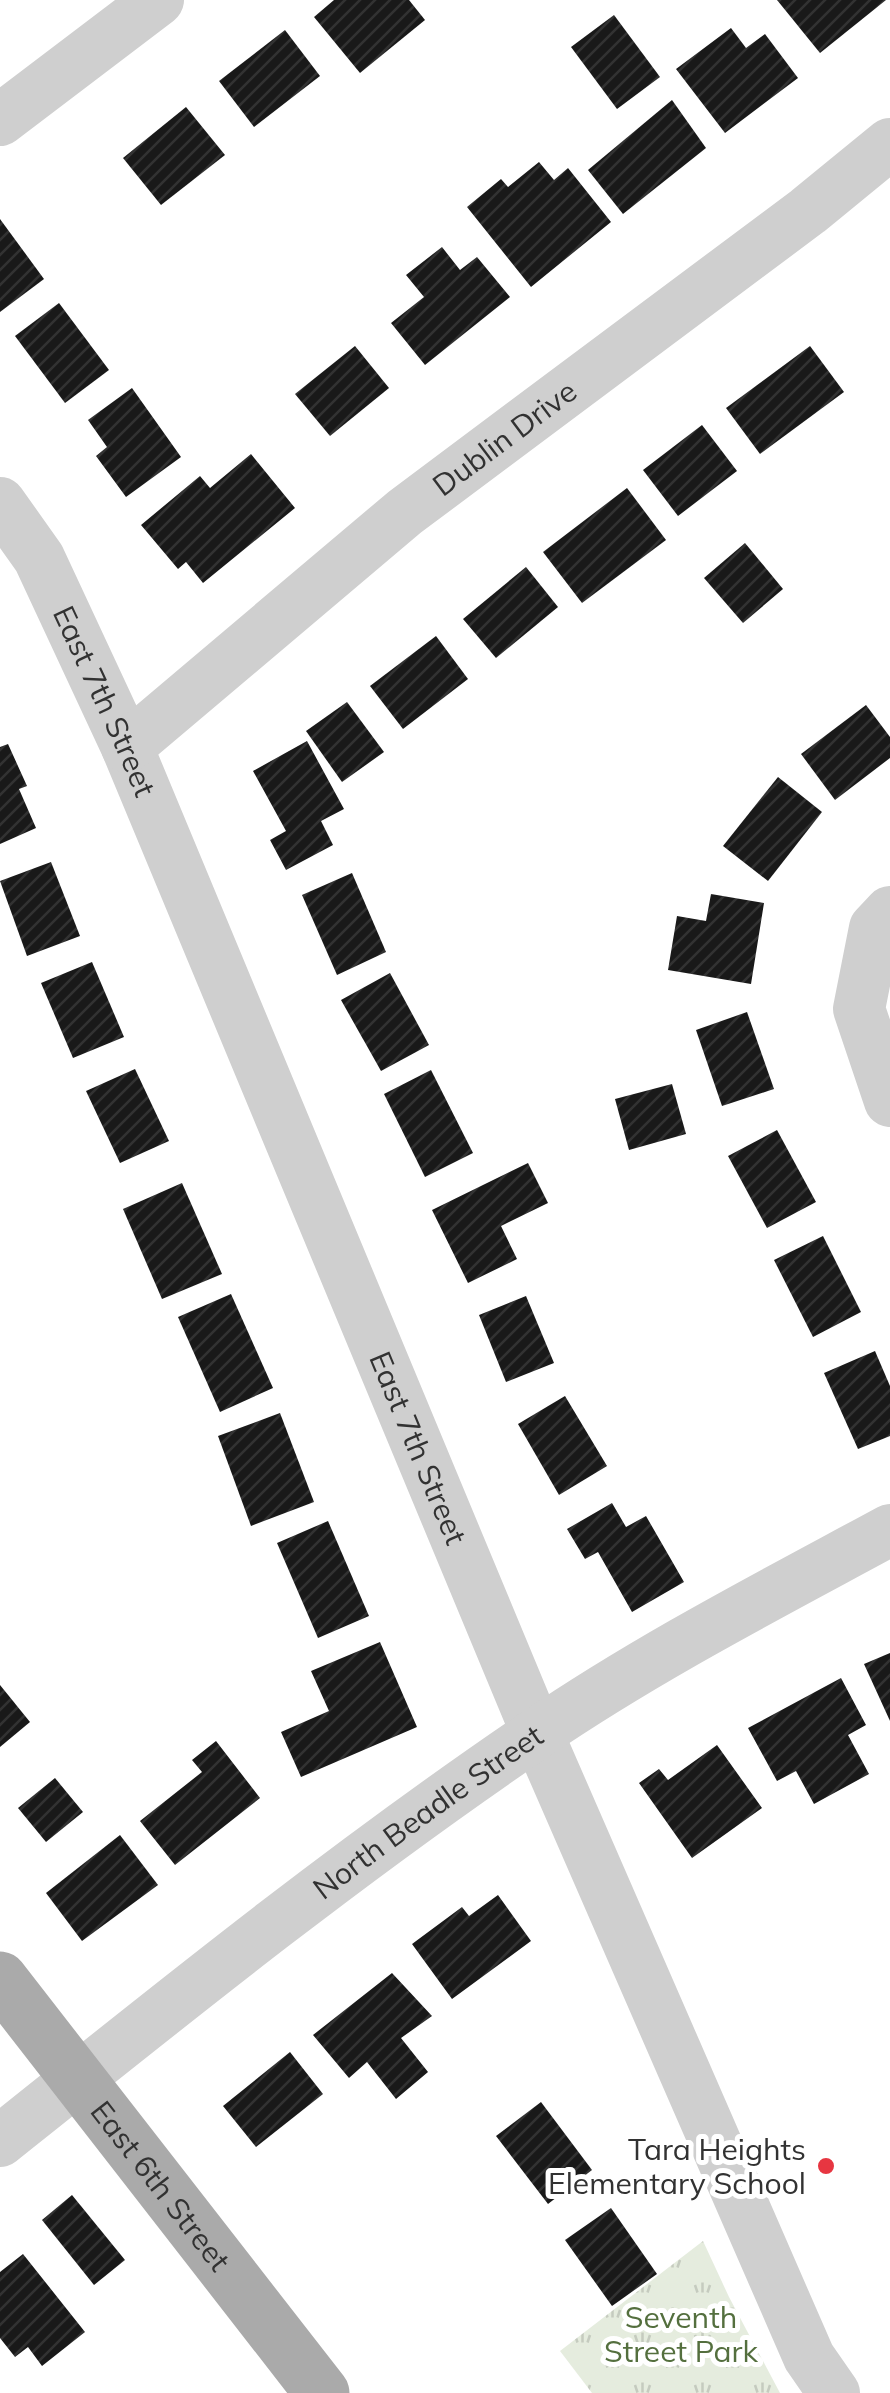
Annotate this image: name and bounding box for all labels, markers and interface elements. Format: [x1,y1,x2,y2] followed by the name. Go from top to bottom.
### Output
[425,372,584,504] street label: Dublin Drive
[45,600,164,802] street label: East 7th Street
[361,1346,475,1550] street label: East 7th Street
[305,1716,550,1907] street label: North Beadle Street
[83,2093,239,2279] street label: East 6th Street
[548,2130,806,2202] place label: Tara Heights Elementary School
[815,2155,837,2177] marker: Tara Heights Elementary School
[604,2298,759,2370] park label: Seventh Street Park

